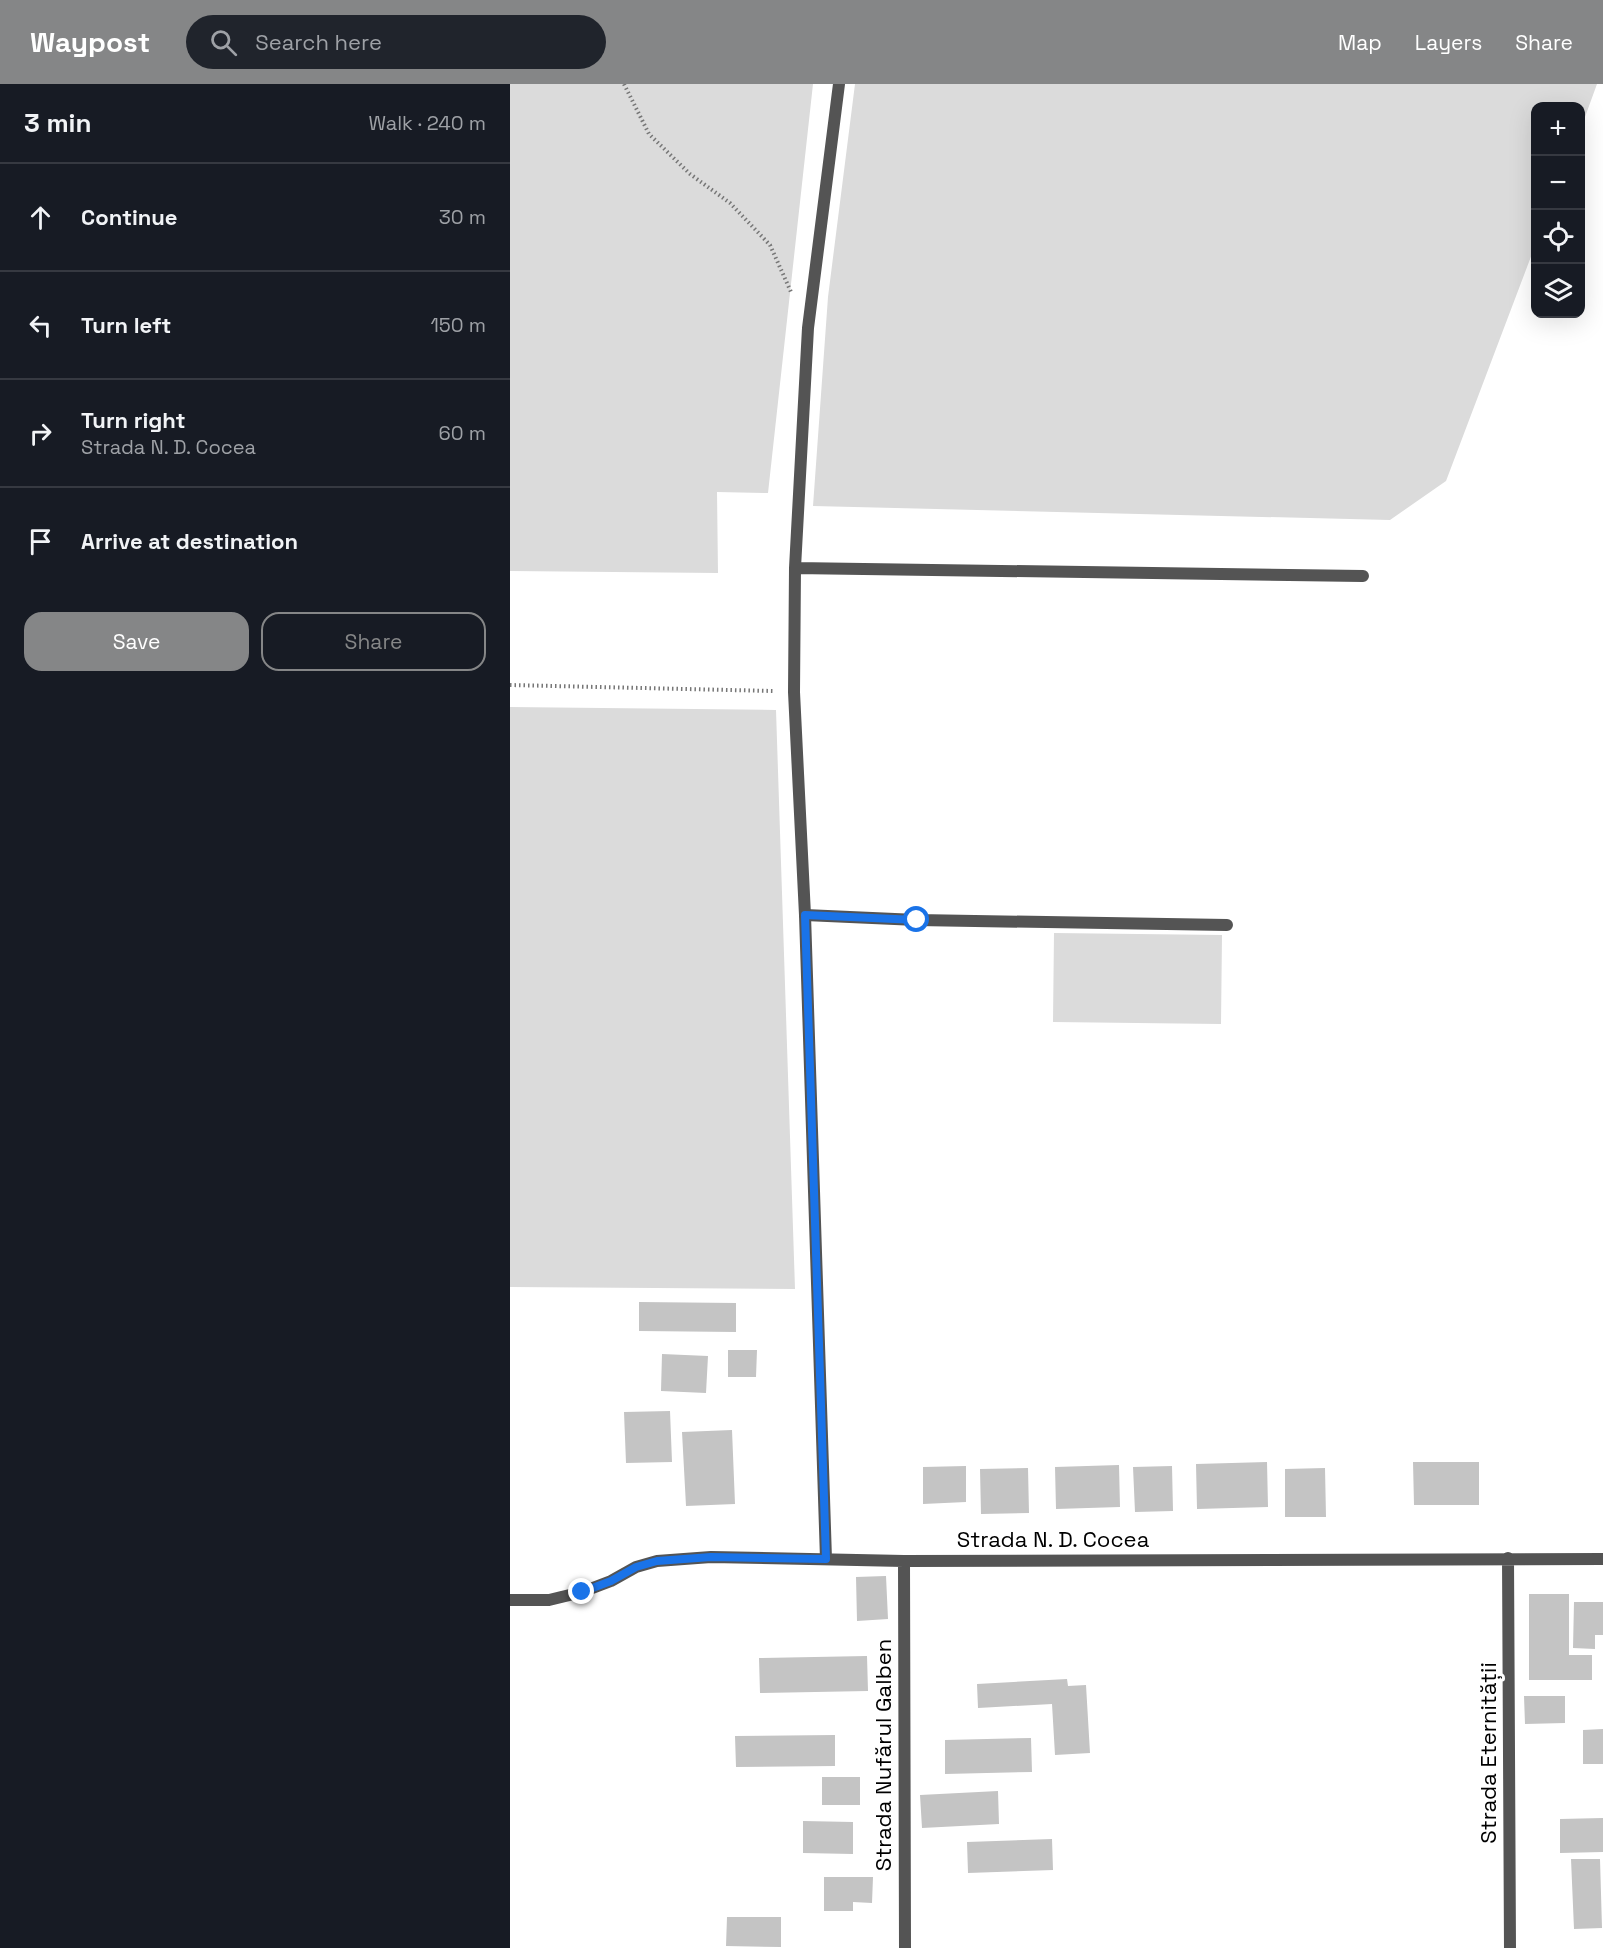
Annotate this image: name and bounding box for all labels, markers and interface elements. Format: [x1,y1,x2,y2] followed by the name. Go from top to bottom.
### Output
[186,15,606,69] search box
[30,24,150,60] text: Waypost
[207,26,240,59] icon: search
[255,28,382,56] text: Search here
[1338,29,1382,56] text: Map
[1415,29,1482,56] text: Layers
[1515,29,1573,56] text: Share
[1531,102,1585,318] map controls
[1531,102,1585,156] button: +
[24,106,92,140] text: 3 min
[368,110,486,136] text: Walk · 240 m
[1531,156,1585,210] button: −
[24,201,57,234] icon: ahead
[81,203,177,231] text: Continue
[439,204,486,230] text: 30 m
[1531,210,1585,264] button: locate
[1531,264,1585,318] button: layers
[24,309,57,342] icon: left
[81,311,171,339] text: Turn left
[431,312,486,338] text: 150 m
[81,406,186,434] text: Turn right
[24,417,57,450] icon: right
[439,420,486,446] text: 60 m
[81,434,256,460] text: Strada N. D. Cocea
[24,525,57,558] icon: arrive
[81,527,298,555] text: Arrive at destination
[24,612,249,671] button: Save
[261,612,486,671] button: Share
[903,906,929,932] route start
[957,1525,1150,1553] street label: Strada N. D. Cocea
[568,1578,594,1604] route end
[869,1639,897,1871] street label: Strada Nufărul Galben
[1474,1662,1502,1844] street label: Strada Eternității

